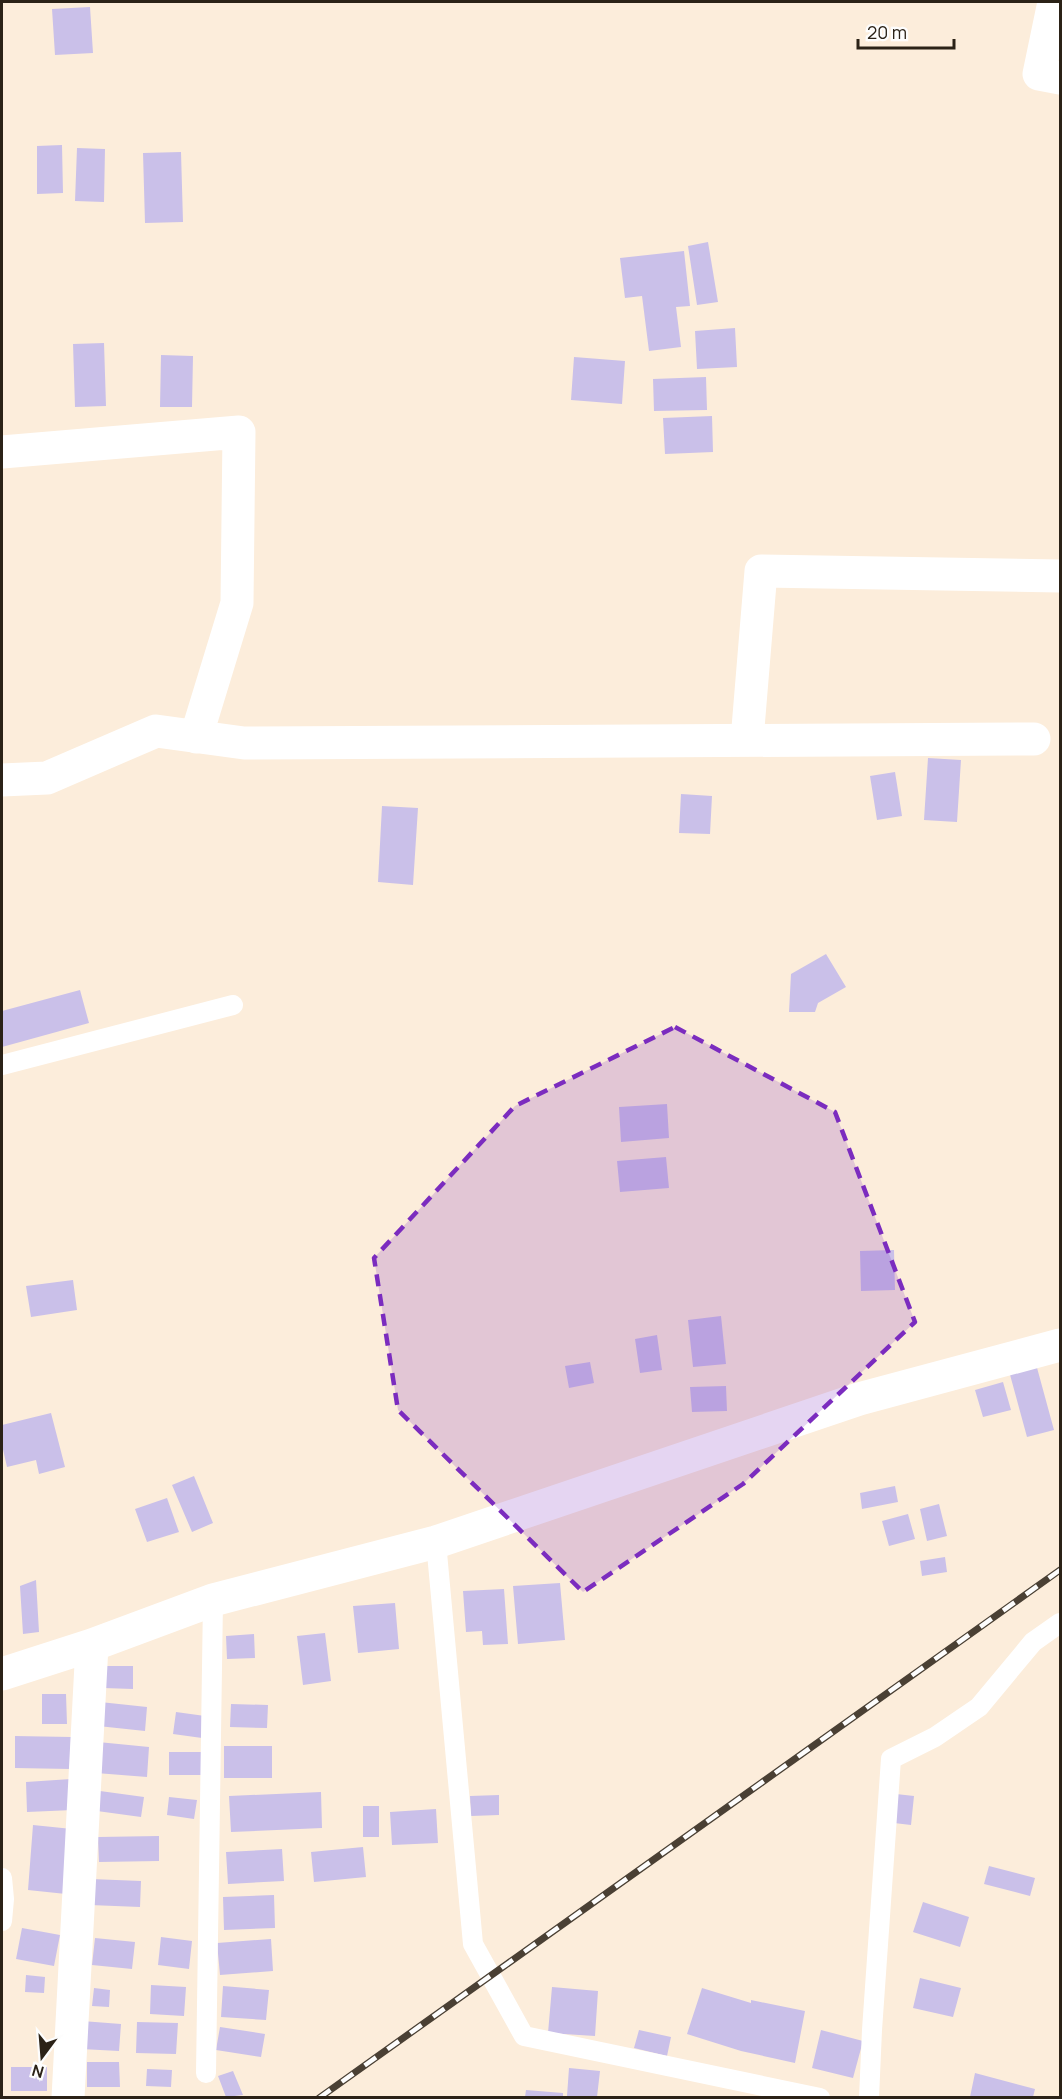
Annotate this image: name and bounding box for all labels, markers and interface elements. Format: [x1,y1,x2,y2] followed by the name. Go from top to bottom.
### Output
[858,12,954,50] scale bar
[867,20,907,44] text: 20 m
[12,2027,72,2087] north arrow
[29,2059,46,2084] text: N

